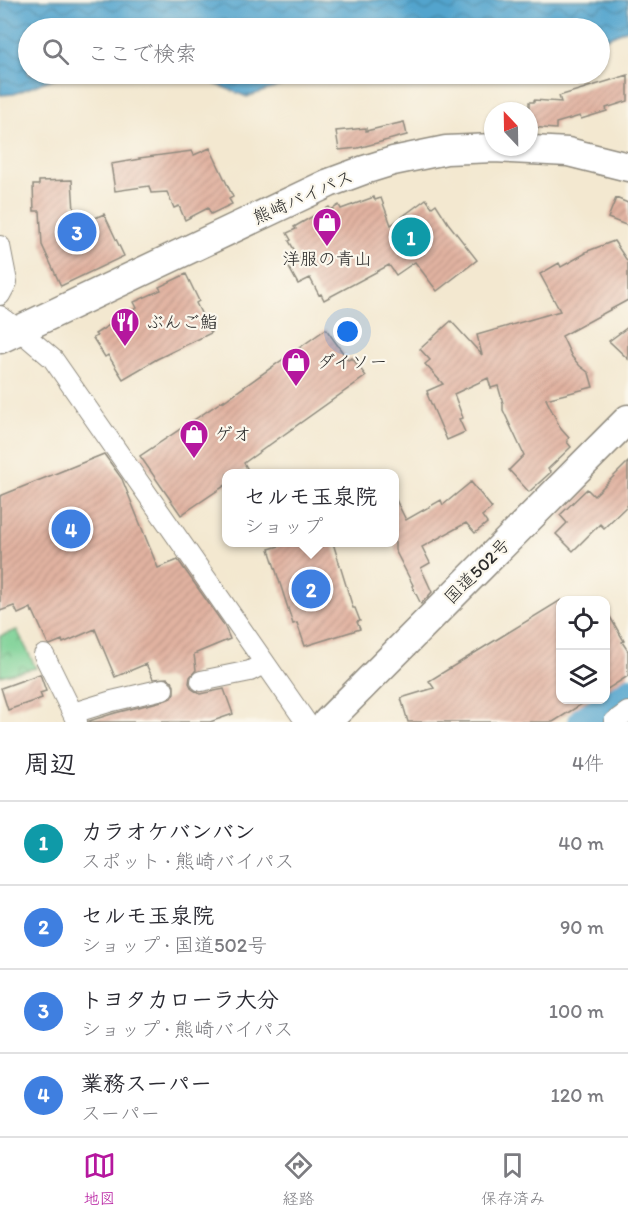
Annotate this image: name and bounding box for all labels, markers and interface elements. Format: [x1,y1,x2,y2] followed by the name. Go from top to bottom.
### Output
[18,18,610,84] search box
[39,35,72,68] icon: search
[87,40,197,67] text: ここで検索
[484,102,538,156] north arrow
[249,165,357,229] street label: 熊崎バイパス
[311,206,343,248] shop icon: 洋服の青山
[58,210,97,254] pin: 3
[392,214,430,260] pin: 1
[282,248,372,270] place label: 洋服の青山
[109,306,141,348] restaurant icon: ぶんご鮨
[146,311,218,333] place label: ぶんご鮨
[333,317,362,346] your location
[280,346,312,388] shop icon: ダイソー
[317,351,387,373] place label: ダイソー
[178,418,210,460] shop icon: ゲオ
[215,423,251,445] place label: ゲオ
[222,469,399,547] popup
[244,483,377,510] text: セルモ玉泉院
[52,506,90,552] pin: 4
[244,514,323,538] text: ショップ
[440,534,514,608] street label: 国道502号
[292,566,330,612] pin: 2
[556,596,610,704] map controls
[556,596,610,650] button: locate
[556,650,610,704] button: layers
[24,748,76,780] text: 周辺
[572,751,604,775] text: 4件
[81,818,256,845] text: カラオケバンバン
[39,831,48,855] text: 1
[558,831,604,855] text: 40 m
[81,849,294,873] text: スポット · 熊崎バイパス
[81,902,214,929] text: セルモ玉泉院
[38,915,49,939] text: 2
[560,915,604,939] text: 90 m
[81,933,267,957] text: ショップ · 国道502号
[81,986,279,1013] text: トヨタカローラ大分
[38,999,49,1023] text: 3
[549,999,604,1023] text: 100 m
[81,1017,294,1041] text: ショップ · 熊崎バイパス
[81,1070,212,1097] text: 業務スーパー
[37,1083,50,1107] text: 4
[551,1083,604,1107] text: 120 m
[81,1101,160,1125] text: スーパー
[83,1149,116,1209] tab: 地図
[282,1149,315,1209] tab: 経路
[481,1149,545,1209] tab: 保存済み

